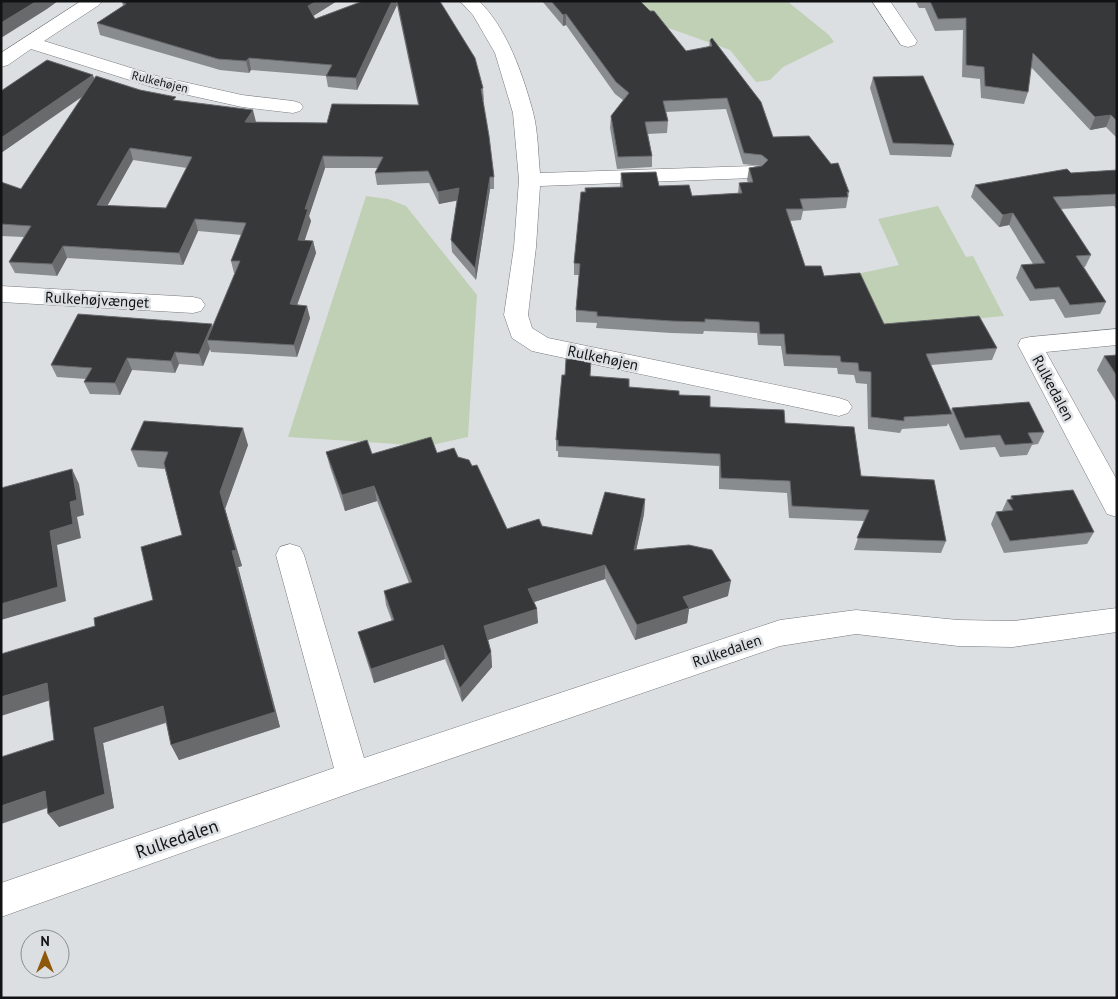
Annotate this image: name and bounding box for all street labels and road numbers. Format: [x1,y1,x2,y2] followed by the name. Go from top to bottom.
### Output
[130,67,190,96] street label: Rulkehøjen
[44,287,150,312] street label: Rulkehøjvænget
[566,341,640,374] street label: Rulkehøjen
[1028,352,1079,424] street label: Rulkedalen
[690,630,764,671] street label: Rulkedalen
[132,814,221,863] street label: Rulkedalen

